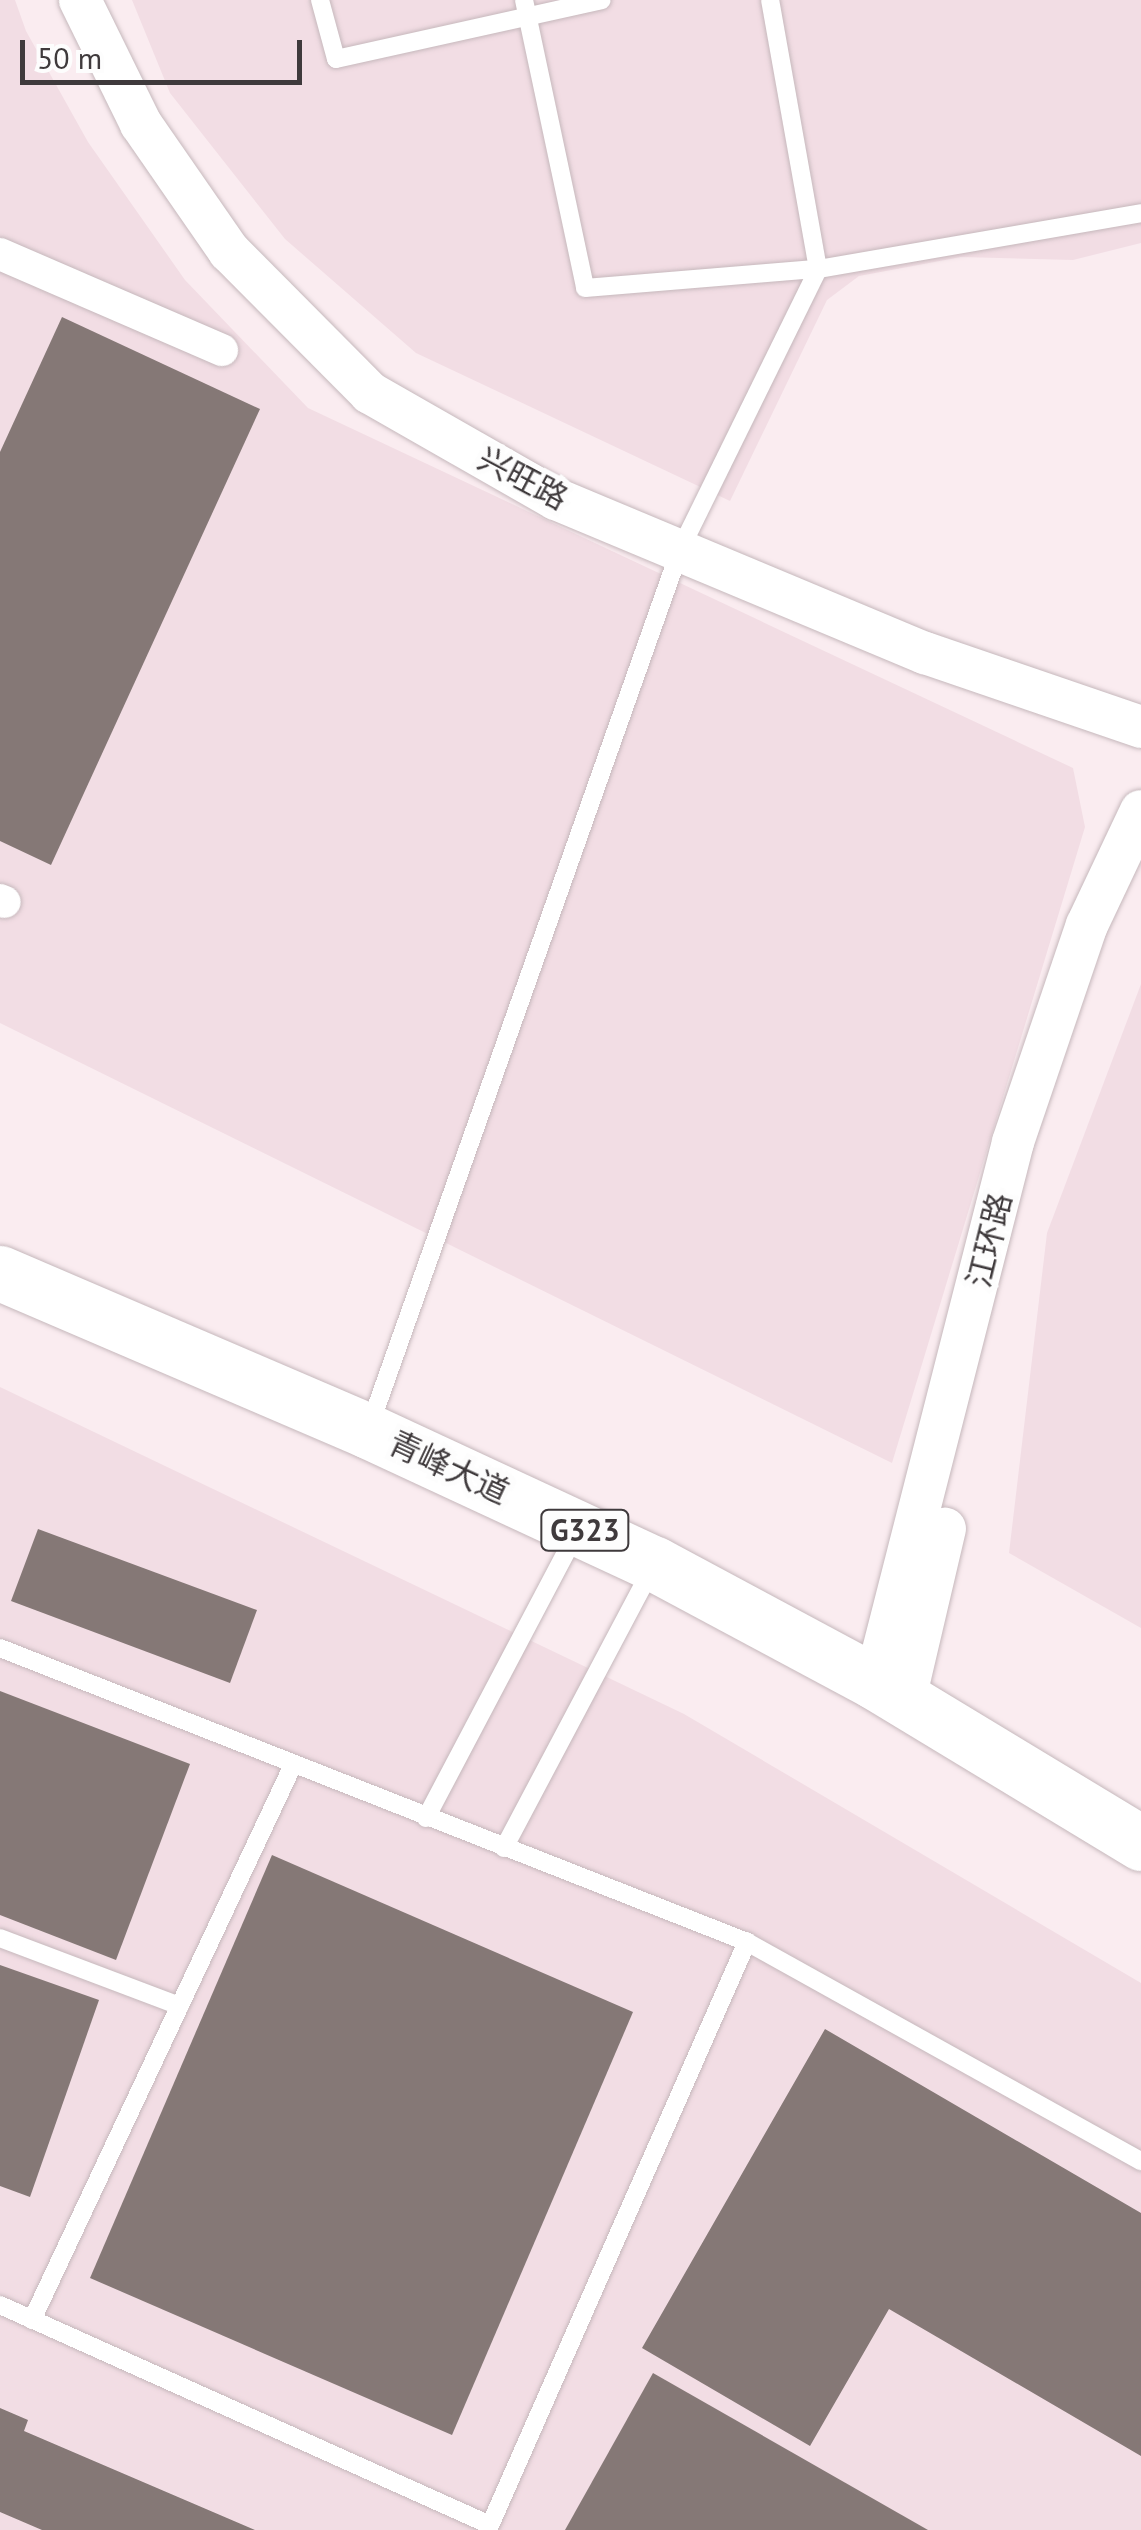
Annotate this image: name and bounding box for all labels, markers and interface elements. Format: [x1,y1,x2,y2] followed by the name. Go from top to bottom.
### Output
[25,20,308,82] scale bar
[37,38,102,77] text: 50 m
[472,439,574,517] street label: 兴旺路
[959,1189,1019,1291] street label: 江环路
[383,1423,515,1511] street label: 青峰大道
[540,1505,630,1555] road number: G323

